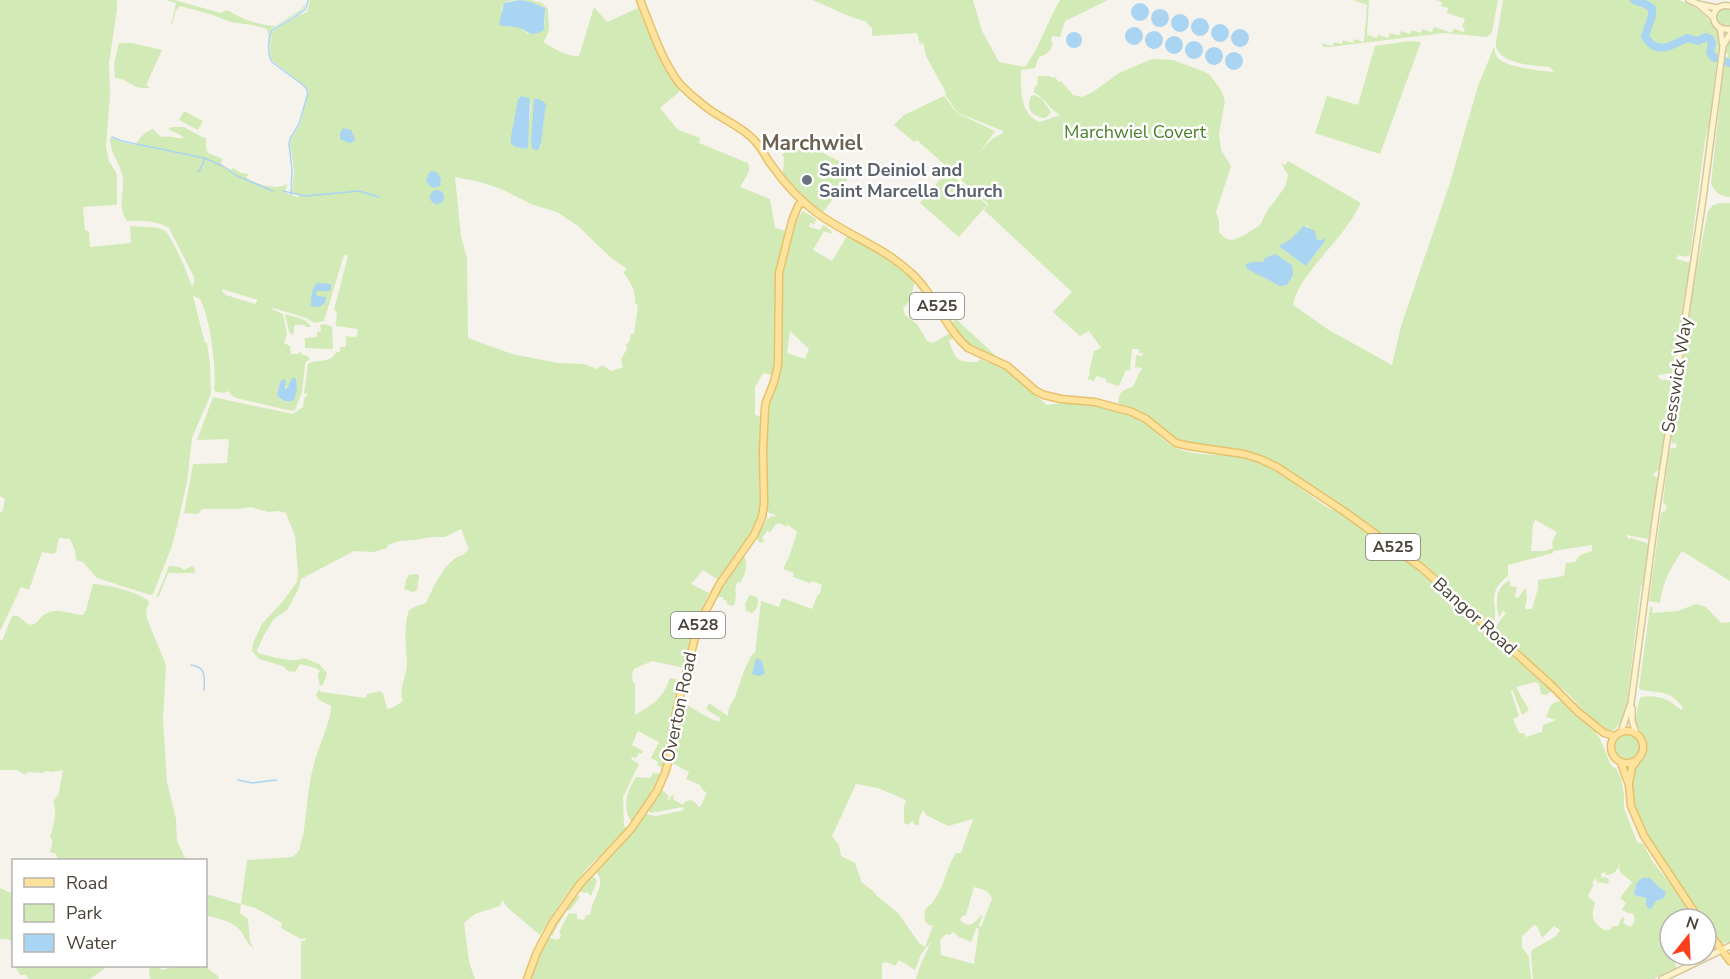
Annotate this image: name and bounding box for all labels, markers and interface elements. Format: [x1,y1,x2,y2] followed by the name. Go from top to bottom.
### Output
[1064,120,1207,144] park label: Marchwiel Covert
[761,129,863,157] district label: Marchwiel
[819,158,1003,203] place label: Saint Deiniol and Saint Marcella Church
[800,173,814,187] marker: Saint Deiniol and Saint Marcella Church
[910,293,964,319] road number: A525
[1656,315,1698,434] street label: Sesswick Way
[1366,534,1420,560] road number: A525
[1428,572,1522,660] street label: Bangor Road
[671,612,725,638] road number: A528
[656,650,702,764] street label: Overton Road
[12,859,207,967] legend
[66,871,108,895] text: Road
[66,901,103,925] text: Park
[1658,907,1718,967] north arrow
[1683,911,1701,936] text: N
[66,931,117,955] text: Water

